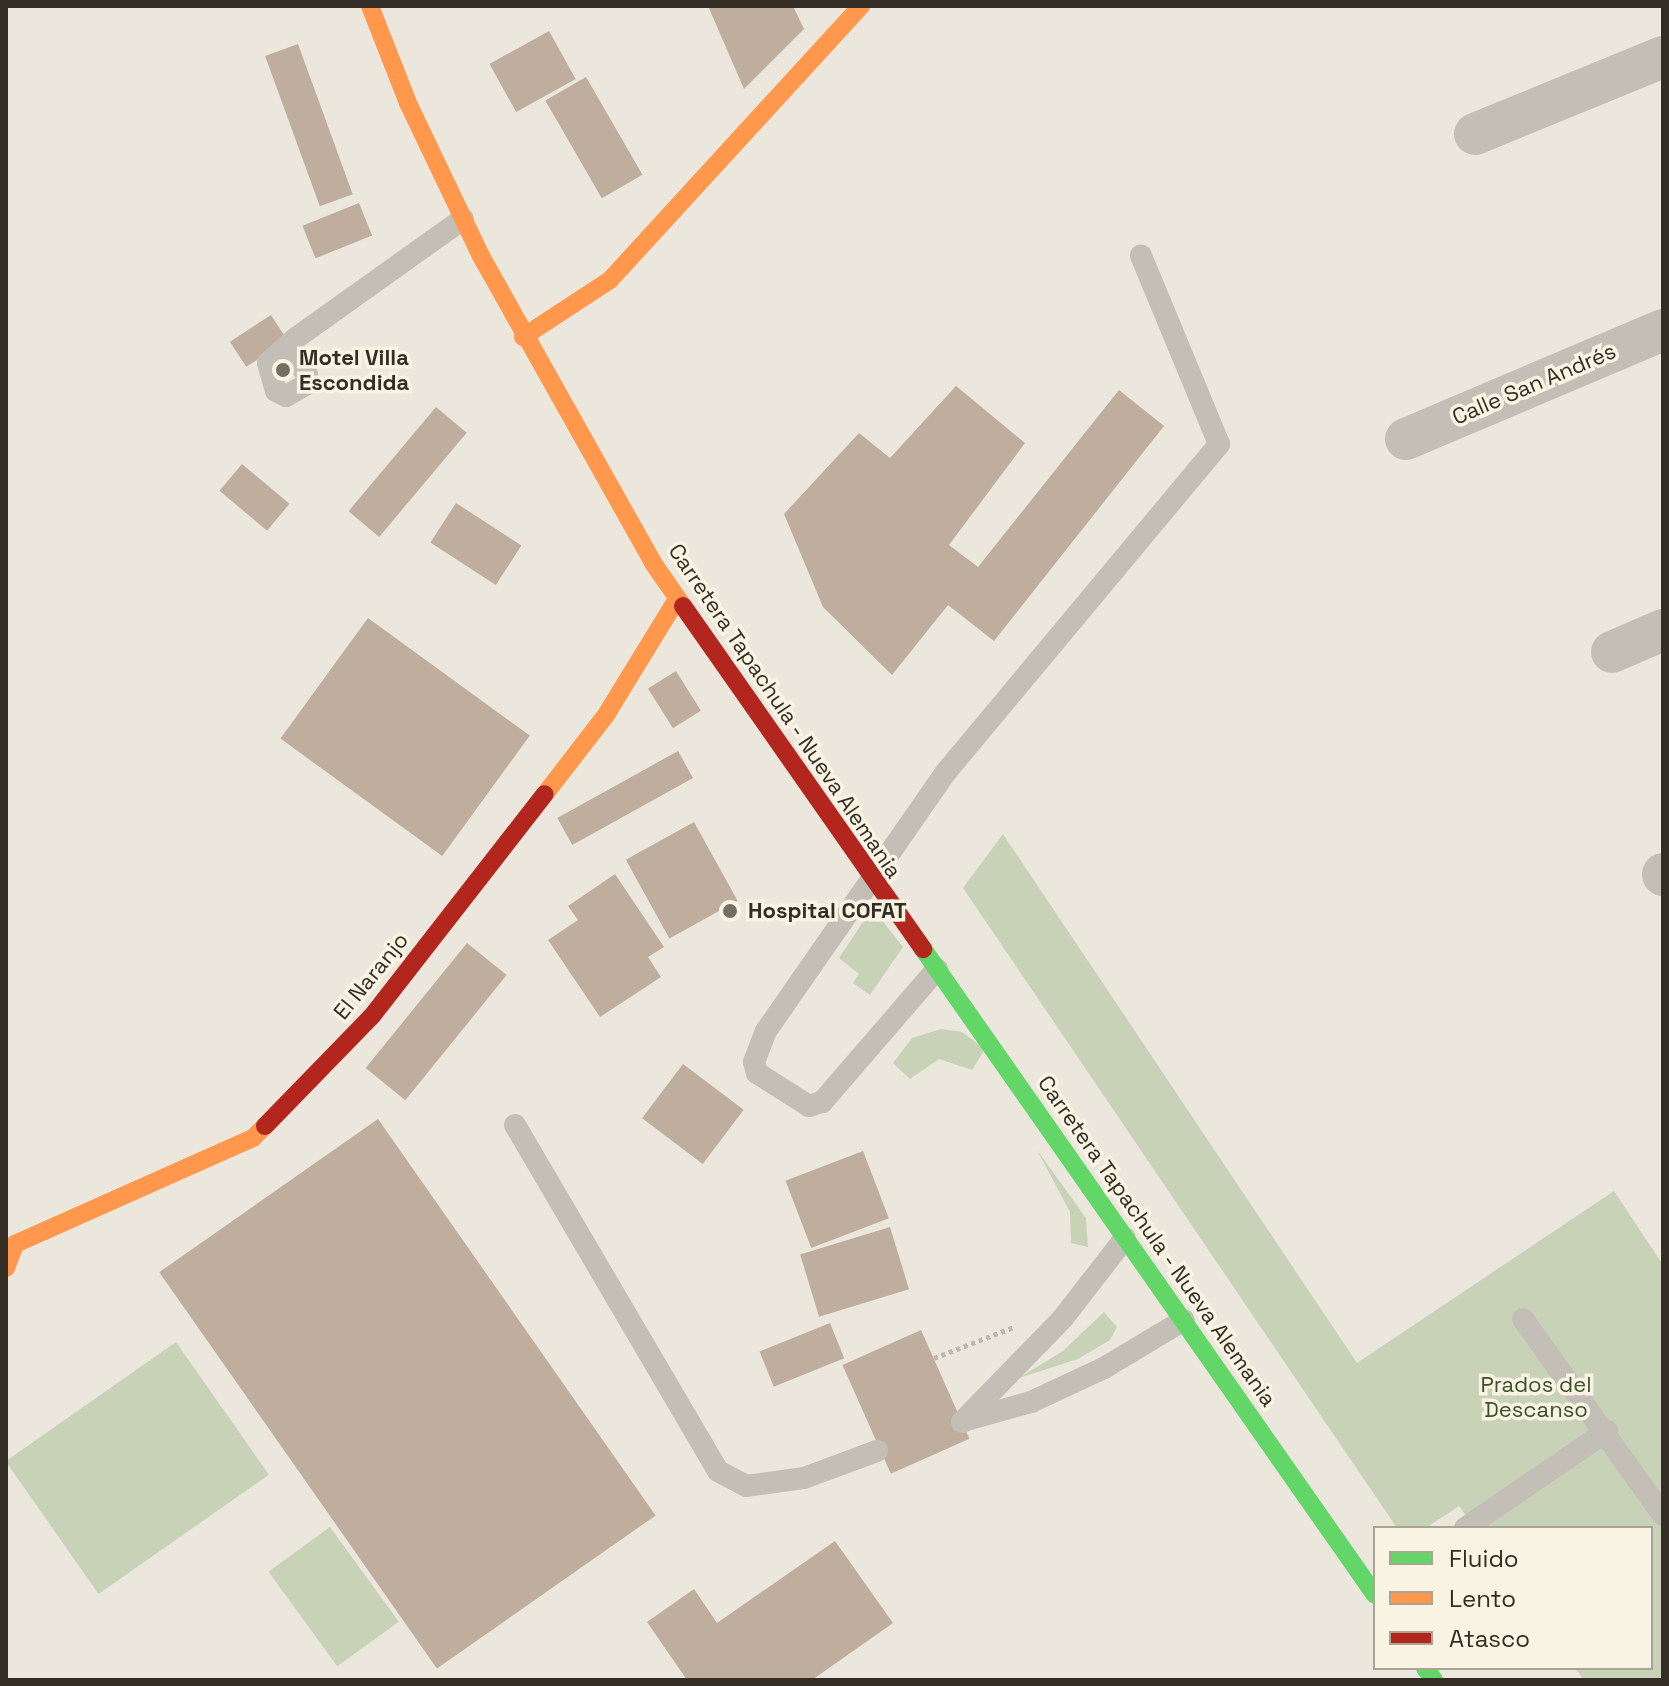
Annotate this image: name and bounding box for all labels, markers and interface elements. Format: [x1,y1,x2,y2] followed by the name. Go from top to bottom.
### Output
[1448,338,1620,430] street label: Calle San Andrés
[299,344,409,396] place label: Motel Villa Escondida
[274,361,292,379] marker: Motel Villa Escondida
[662,538,908,884] street label: Carretera Tapachula - Nueva Alemania
[748,898,907,924] place label: Hospital COFAT
[719,900,741,922] marker: Hospital COFAT
[328,927,414,1025] street label: El Naranjo
[1032,1070,1282,1412] street label: Carretera Tapachula - Nueva Alemania
[1480,1371,1592,1422] park label: Prados del Descanso
[1373,1526,1653,1670] legend
[1449,1543,1519,1574] text: Fluido
[1449,1583,1516,1614] text: Lento
[1449,1623,1530,1654] text: Atasco

